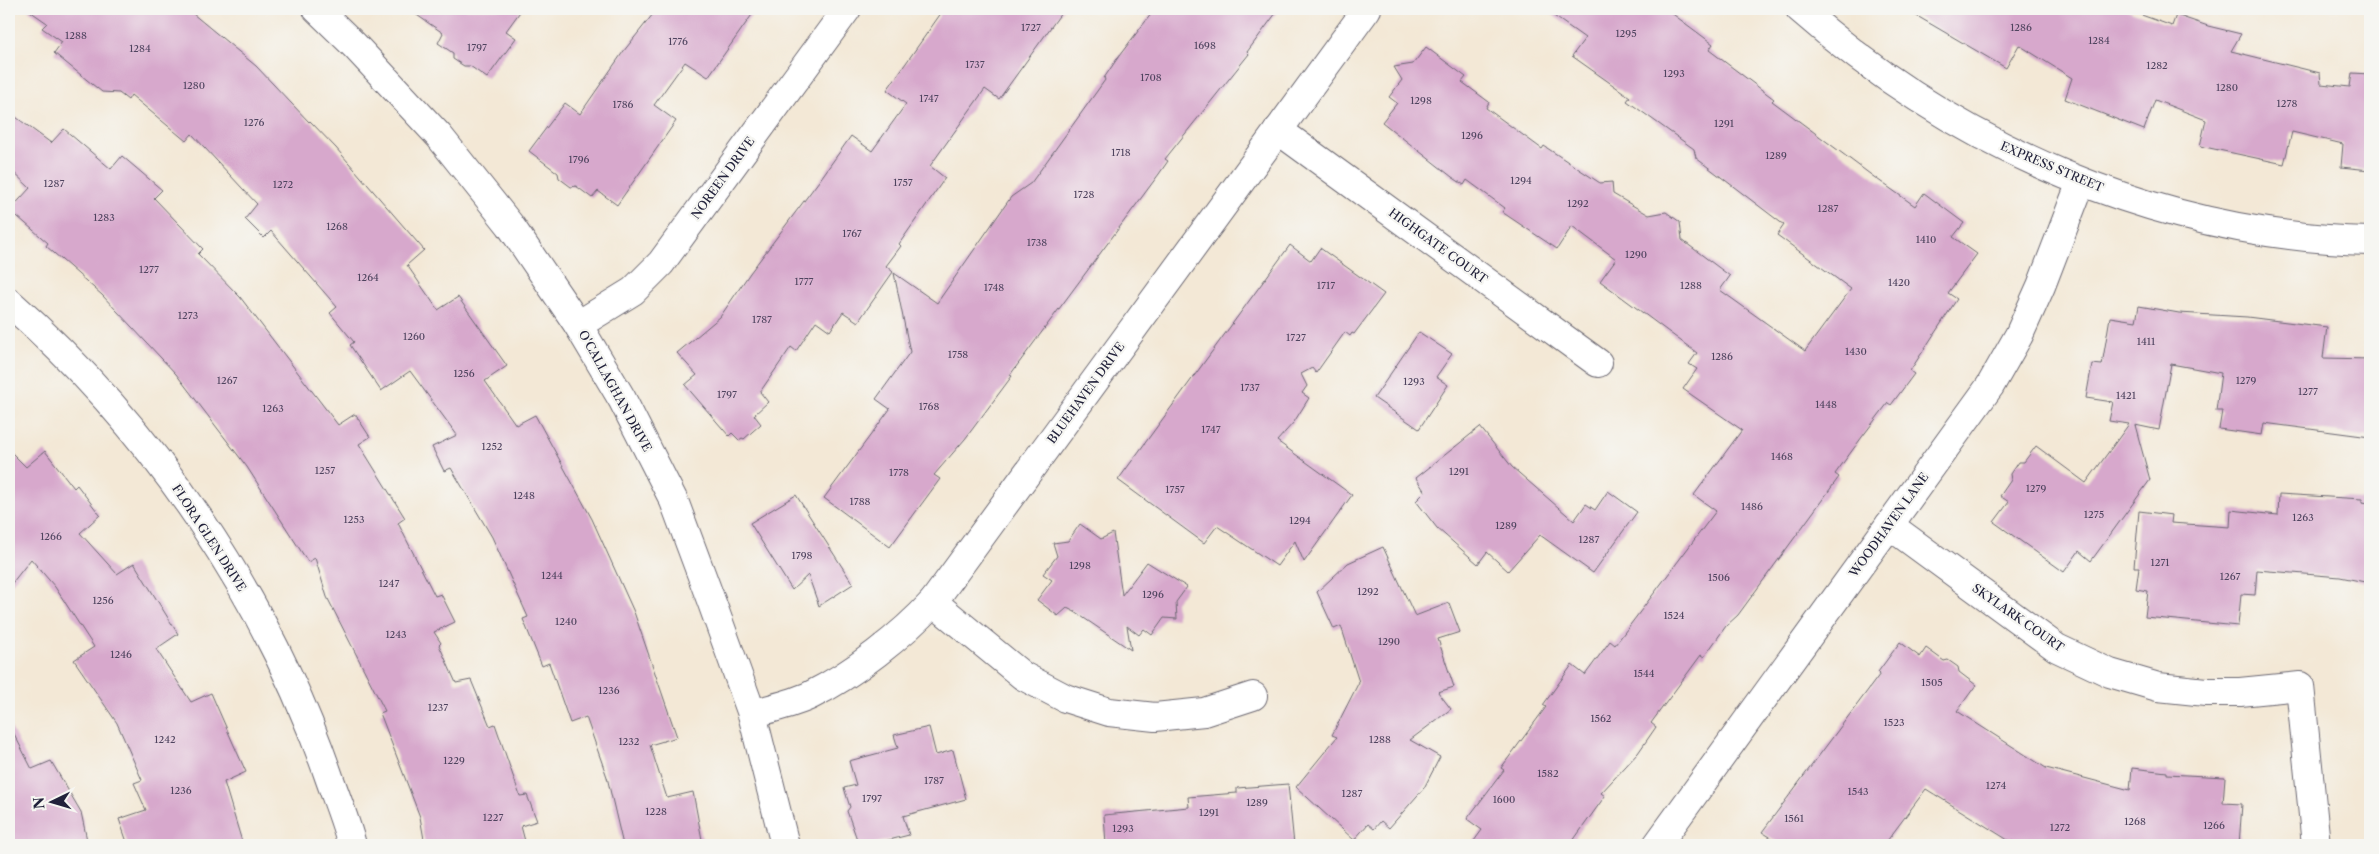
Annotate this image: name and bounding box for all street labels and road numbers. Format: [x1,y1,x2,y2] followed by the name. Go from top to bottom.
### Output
[688,134,757,222] street label: NOREEN DRIVE
[1998,138,2106,195] street label: EXPRESS STREET
[1386,205,1491,286] street label: HIGHGATE COURT
[576,327,655,454] street label: O'CALLAGHAN DRIVE
[1044,339,1127,446] street label: BLUEHAVEN DRIVE
[1845,470,1932,581] street label: WOODHAVEN LANE
[169,481,250,594] street label: FLORA GLEN DRIVE
[1969,580,2067,655] street label: SKYLARK COURT

